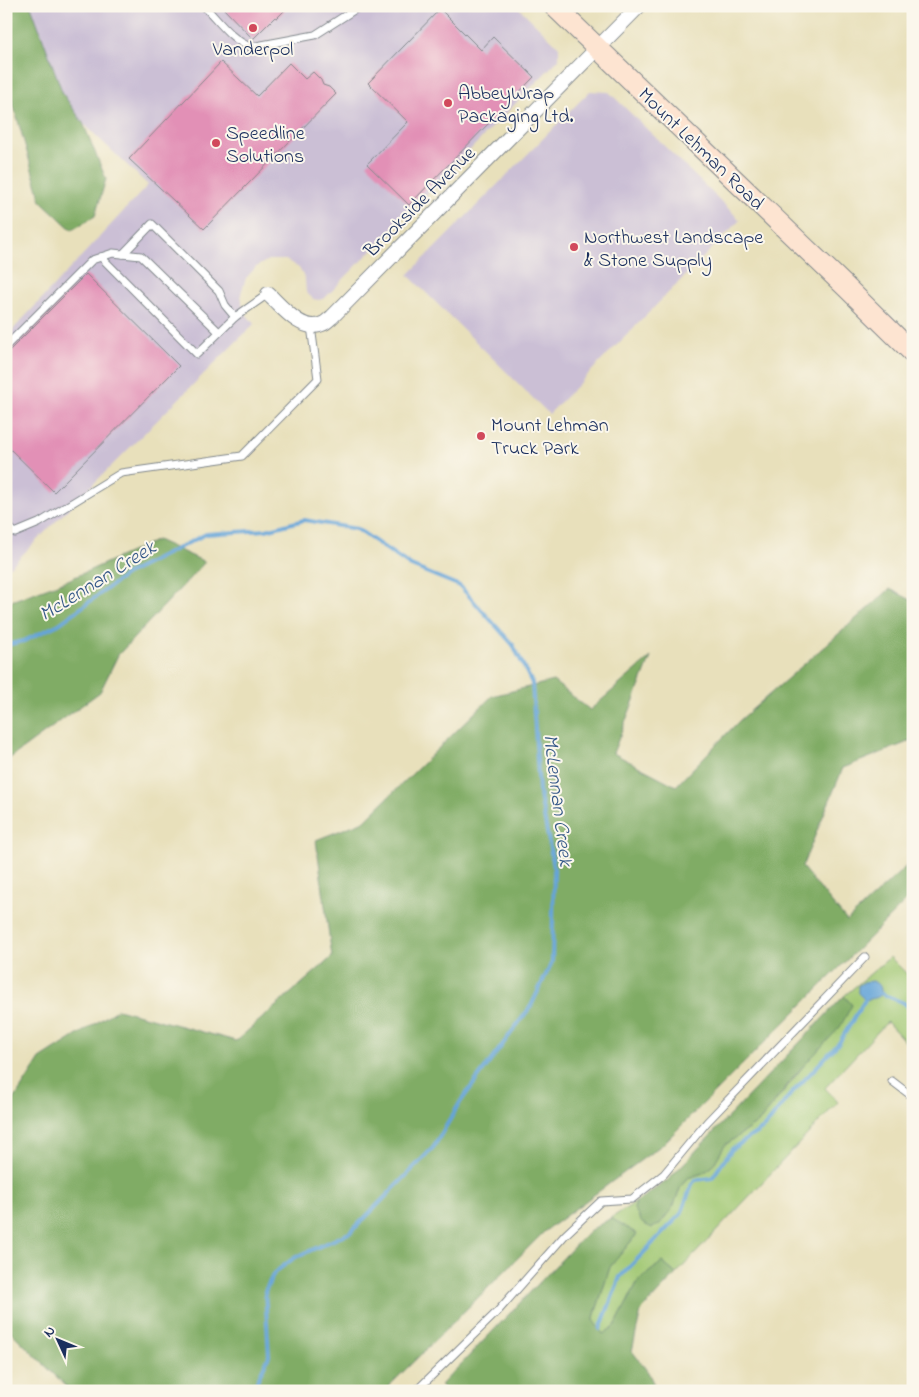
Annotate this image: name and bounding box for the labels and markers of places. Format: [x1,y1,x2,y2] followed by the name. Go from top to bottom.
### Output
[247,22,259,34] marker: Vanderpol
[212,36,293,65] place label: Vanderpol
[458,80,574,133] place label: AbbeyWrap Packaging Ltd.
[442,97,454,109] marker: AbbeyWrap Packaging Ltd.
[226,120,305,172] place label: Speedline Solutions
[210,137,222,149] marker: Speedline Solutions
[584,224,763,276] place label: Northwest Landscape & Stone Supply
[568,241,580,253] marker: Northwest Landscape & Stone Supply
[491,412,609,464] place label: Mount Lehman Truck Park
[475,430,487,442] marker: Mount Lehman Truck Park

